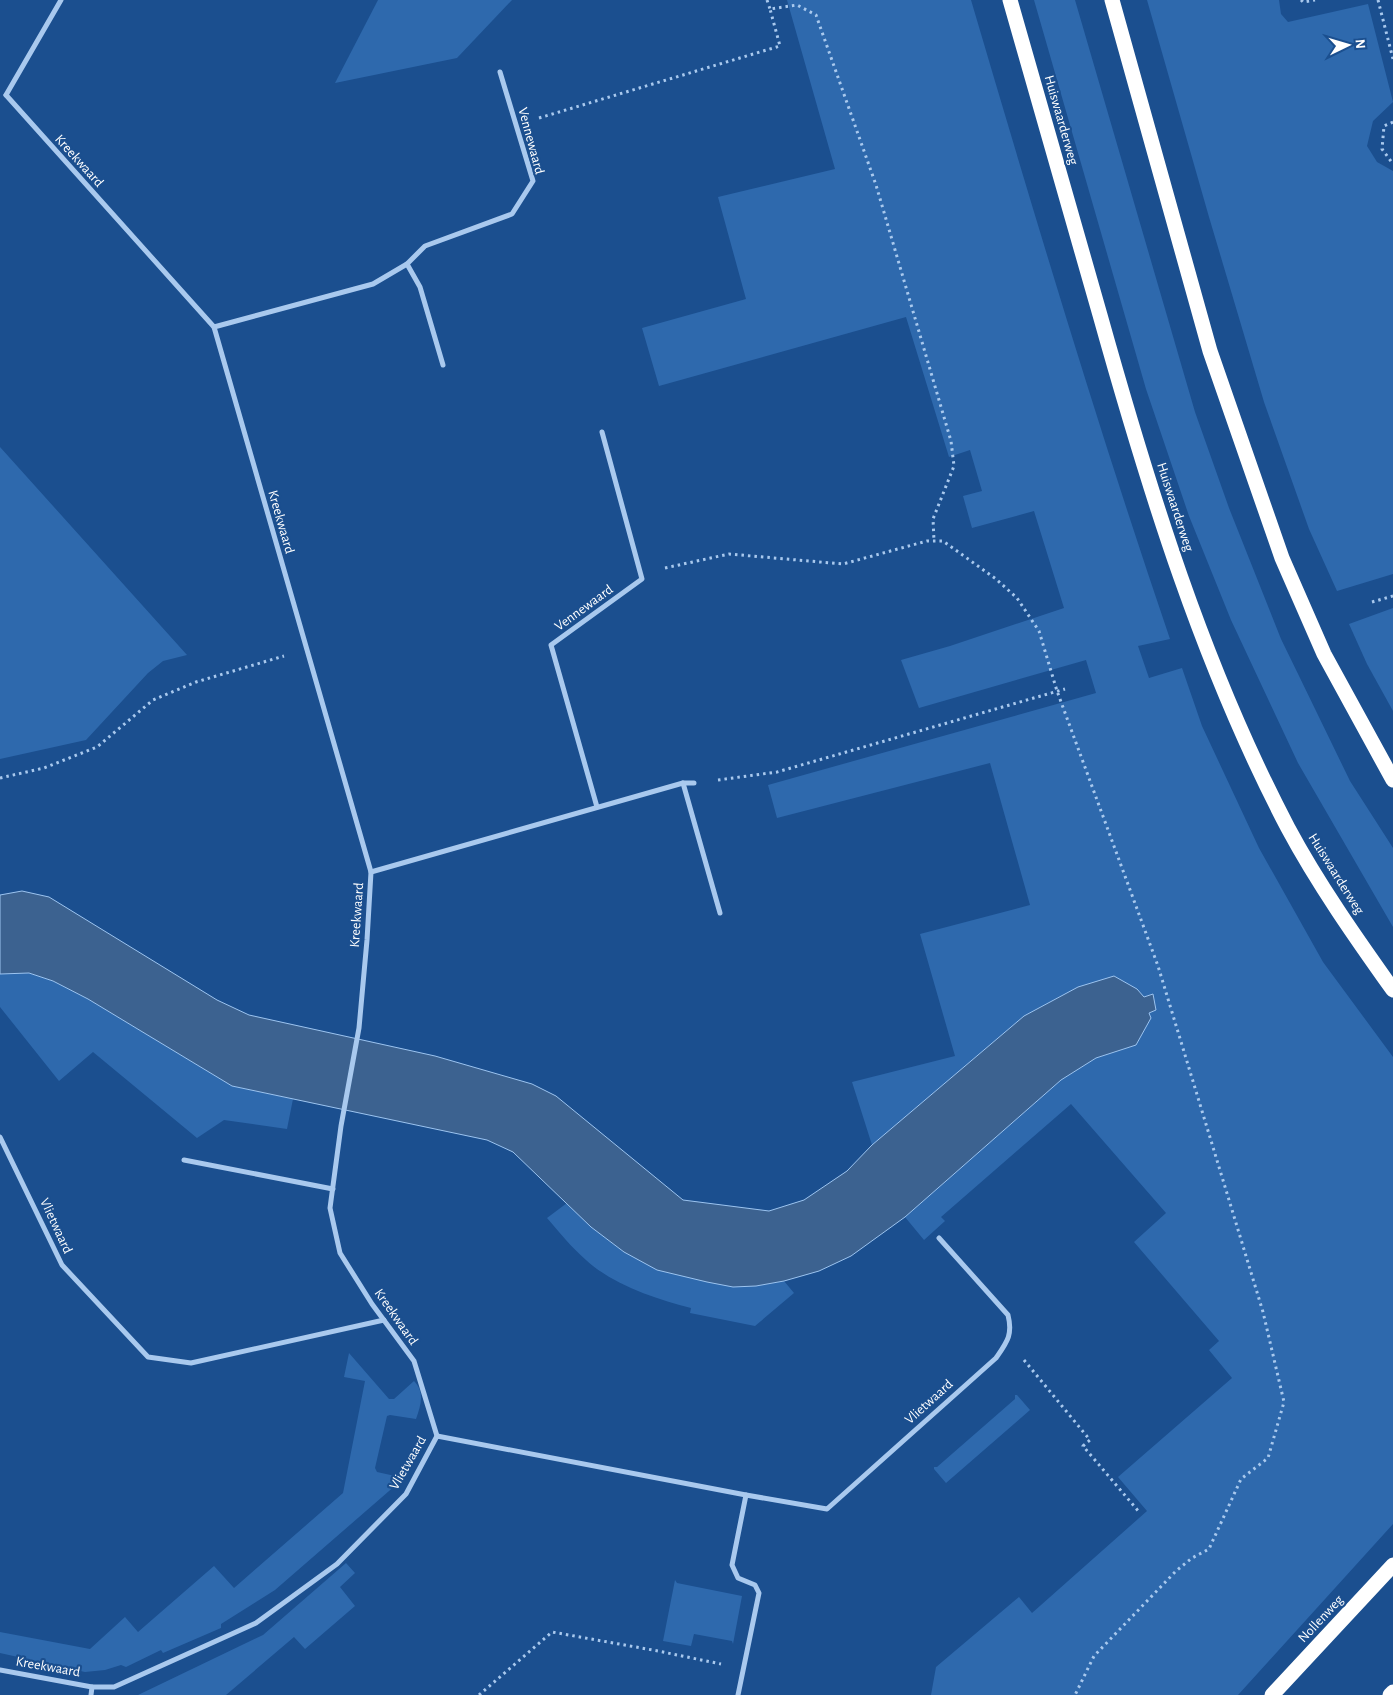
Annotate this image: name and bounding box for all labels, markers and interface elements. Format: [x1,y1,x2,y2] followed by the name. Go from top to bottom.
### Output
[1323,20,1373,70] north arrow
[1353,38,1367,49] text: N
[1042,74,1081,167] street label: Huiswaarderweg
[515,106,547,176] street label: Vennewaard
[52,132,106,190] street label: Kreekwaard
[1154,461,1196,553] street label: Huiswaarderweg
[265,489,297,555] street label: Kreekwaard
[552,582,616,634] street label: Vennewaard
[1306,831,1367,917] street label: Huiswaarderweg
[348,882,366,948] street label: Kreekwaard
[37,1196,75,1256] street label: Vlietwaard
[372,1286,420,1348] street label: Kreekwaard
[902,1377,956,1427] street label: Vlietwaard
[387,1434,429,1492] street label: Vlietwaard
[1296,1593,1346,1645] street label: Nollenweg
[15,1654,81,1680] street label: Kreekwaard

